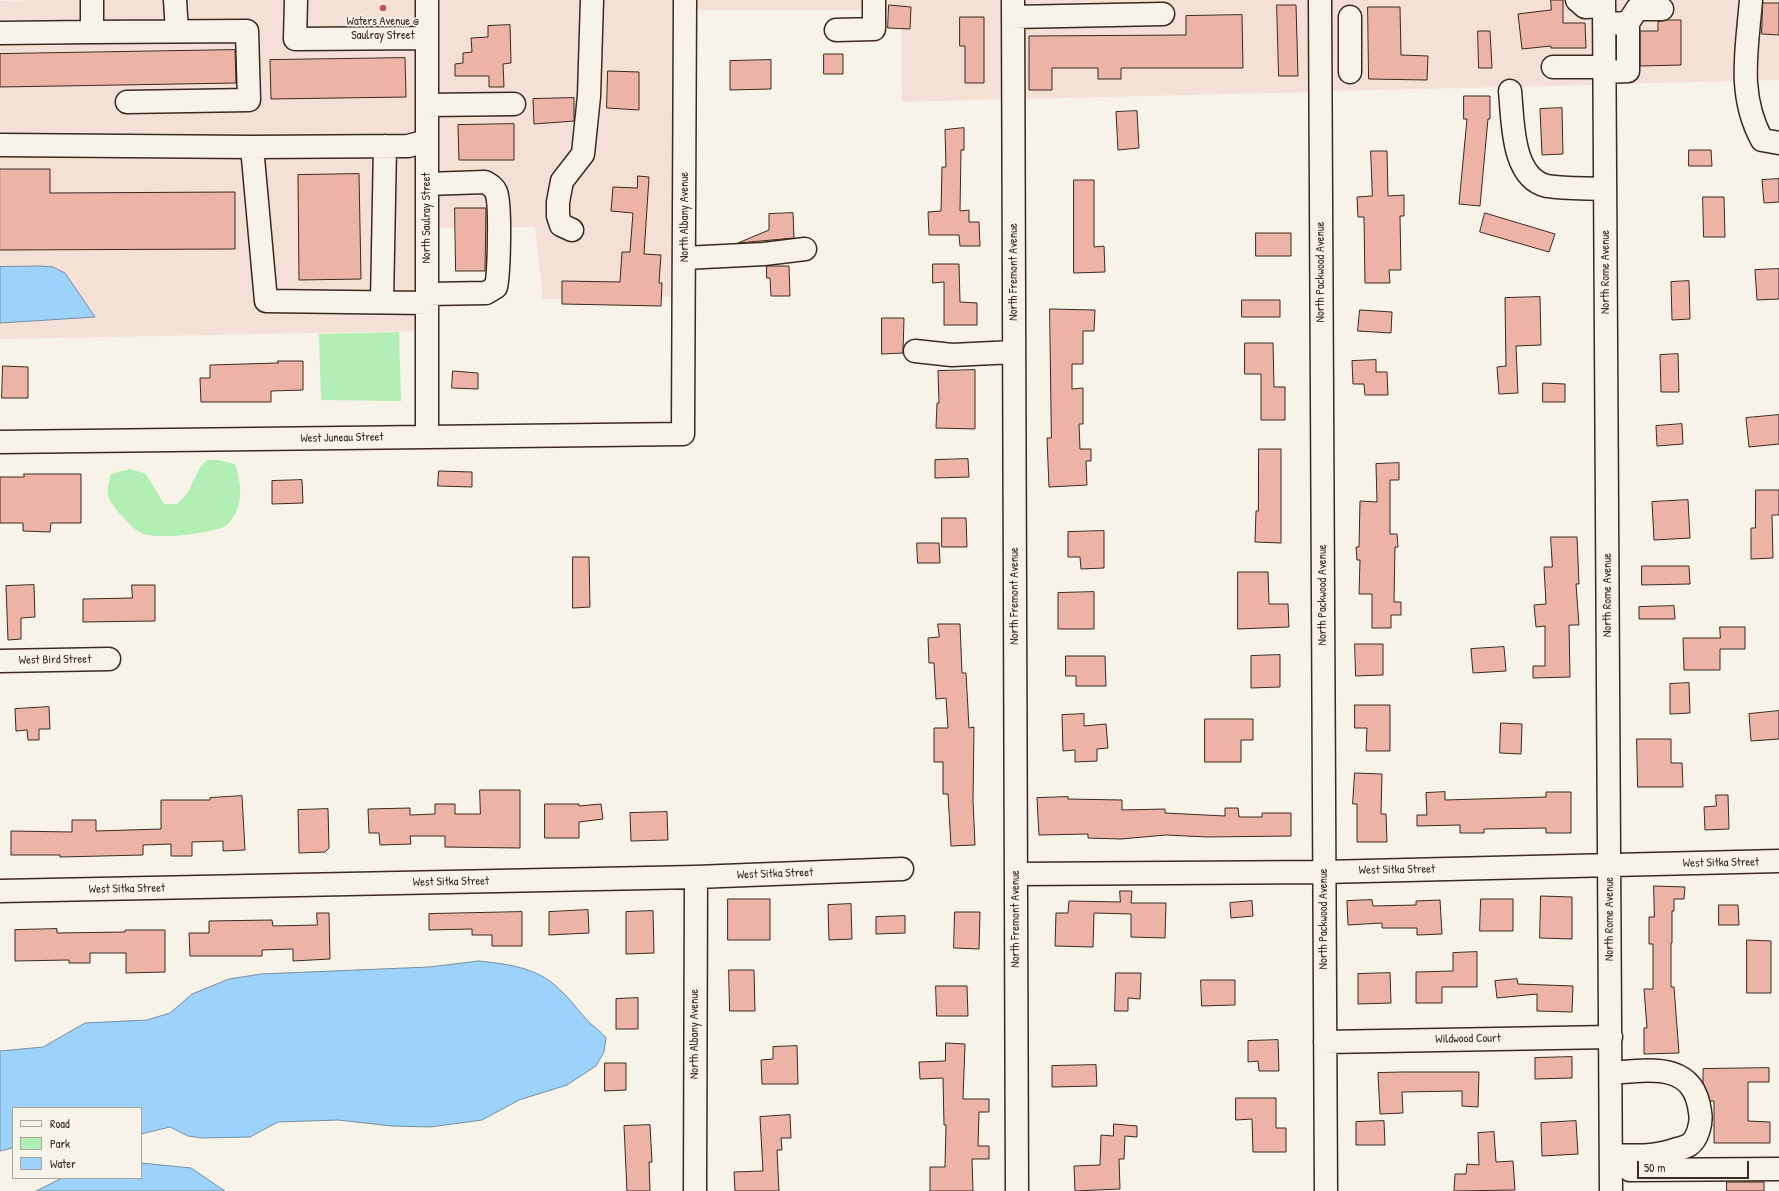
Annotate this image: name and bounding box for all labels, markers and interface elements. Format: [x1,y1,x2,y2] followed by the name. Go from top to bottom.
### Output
[378,3,388,13] marker: Waters Avenue @ Saulray Street
[347,15,419,43] place label: Waters Avenue @ Saulray Street
[420,172,434,264] street label: North Saulray Street
[678,172,692,262] street label: North Albany Avenue
[1314,222,1328,322] street label: North Packwood Avenue
[1007,223,1021,321] street label: North Fremont Avenue
[1599,230,1613,314] street label: North Rome Avenue
[300,430,384,446] street label: West Juneau Street
[1316,545,1330,645] street label: North Packwood Avenue
[1008,547,1022,645] street label: North Fremont Avenue
[1601,553,1615,637] street label: North Rome Avenue
[19,652,91,668] street label: West Bird Street
[1683,855,1759,871] street label: West Sitka Street
[1359,862,1435,878] street label: West Sitka Street
[737,865,813,883] street label: West Sitka Street
[1317,869,1331,969] street label: North Packwood Avenue
[1009,870,1023,968] street label: North Fremont Avenue
[413,874,489,890] street label: West Sitka Street
[1603,877,1617,961] street label: North Rome Avenue
[89,881,165,897] street label: West Sitka Street
[688,989,702,1079] street label: North Albany Avenue
[1435,1031,1501,1047] street label: Wildwood Court
[12,1107,142,1179] legend
[50,1115,70,1132] text: Road
[50,1135,70,1152] text: Park
[1639,1153,1751,1179] scale bar
[50,1155,76,1172] text: Water
[1644,1159,1665,1176] text: 50 m

